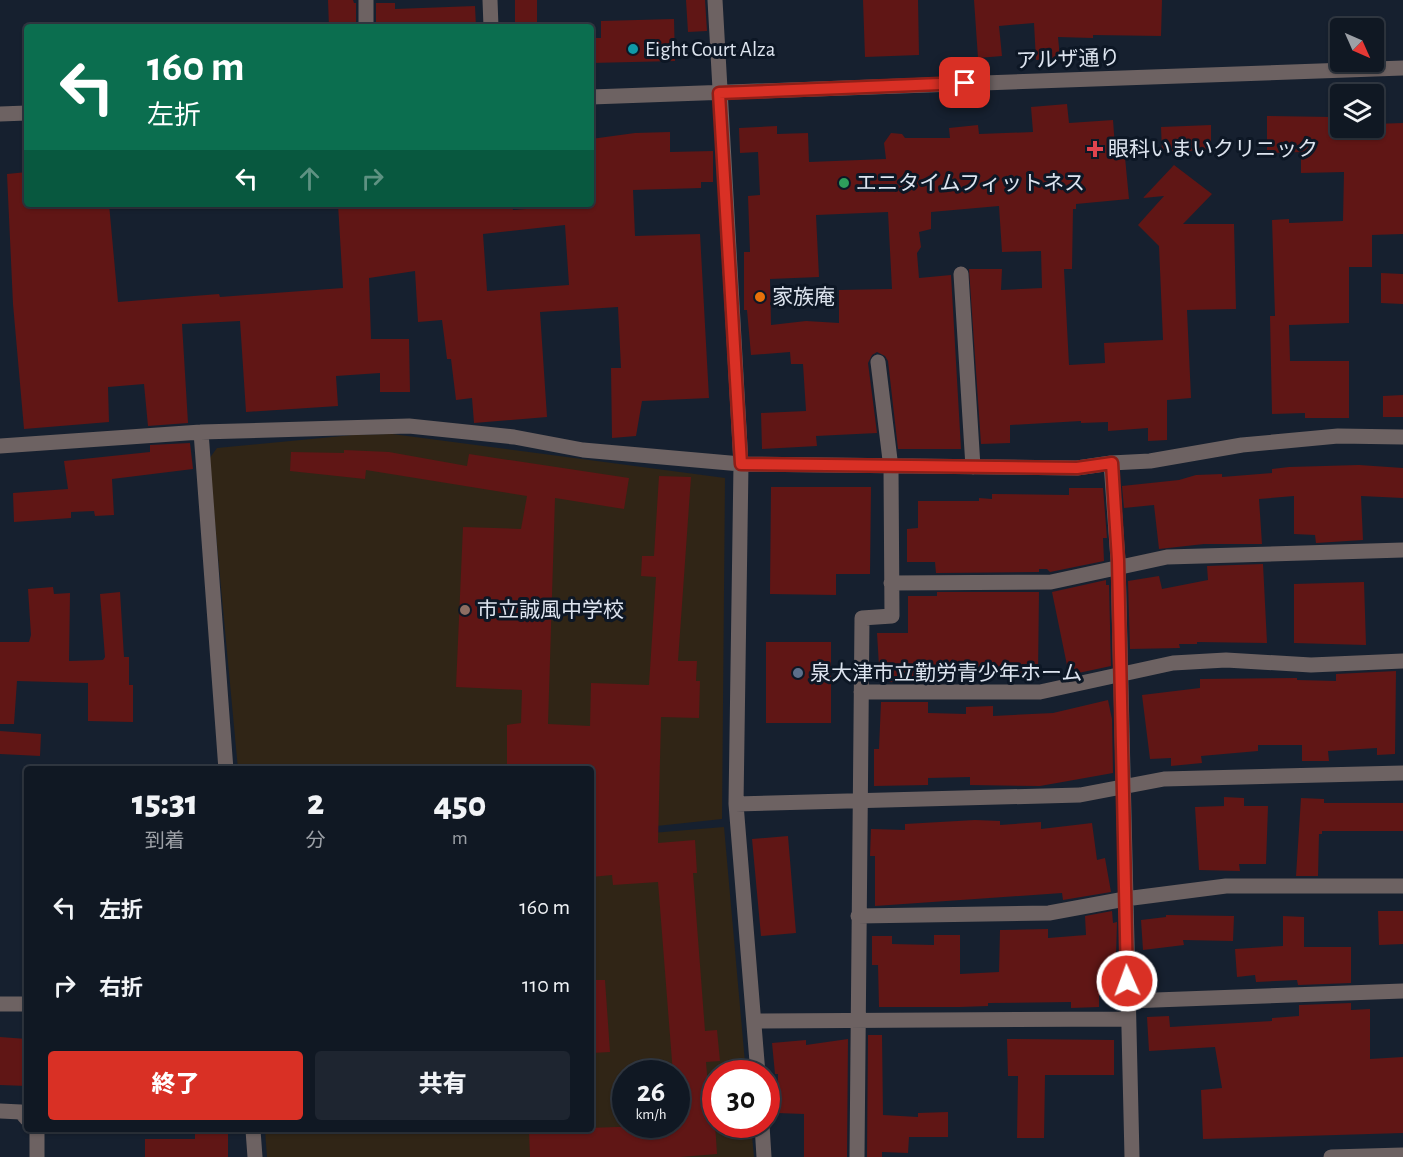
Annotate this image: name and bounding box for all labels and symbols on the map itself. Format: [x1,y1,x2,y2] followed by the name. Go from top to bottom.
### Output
[1330,18,1384,72] north arrow
[645,39,776,60] place label: Eight Court Alza
[626,42,640,56] marker: Eight Court Alza
[1015,46,1121,72] street label: アルザ通り
[939,57,990,108] pin
[1108,138,1318,160] place label: 眼科いまいクリニック
[1086,140,1104,158] marker: 眼科いまいクリニック
[856,172,1085,194] place label: エニタイムフィットネス
[837,176,851,190] marker: エニタイムフィットネス
[772,286,835,308] place label: 家族庵
[753,290,767,304] marker: 家族庵
[477,599,624,621] place label: 市立誠風中学校
[458,603,472,617] marker: 市立誠風中学校
[810,662,1082,684] place label: 泉大津市立勤労青少年ホーム
[791,666,805,680] marker: 泉大津市立勤労青少年ホーム
[1095,949,1159,1013] position arrow
[702,1060,780,1138] speed limit sign: 30

